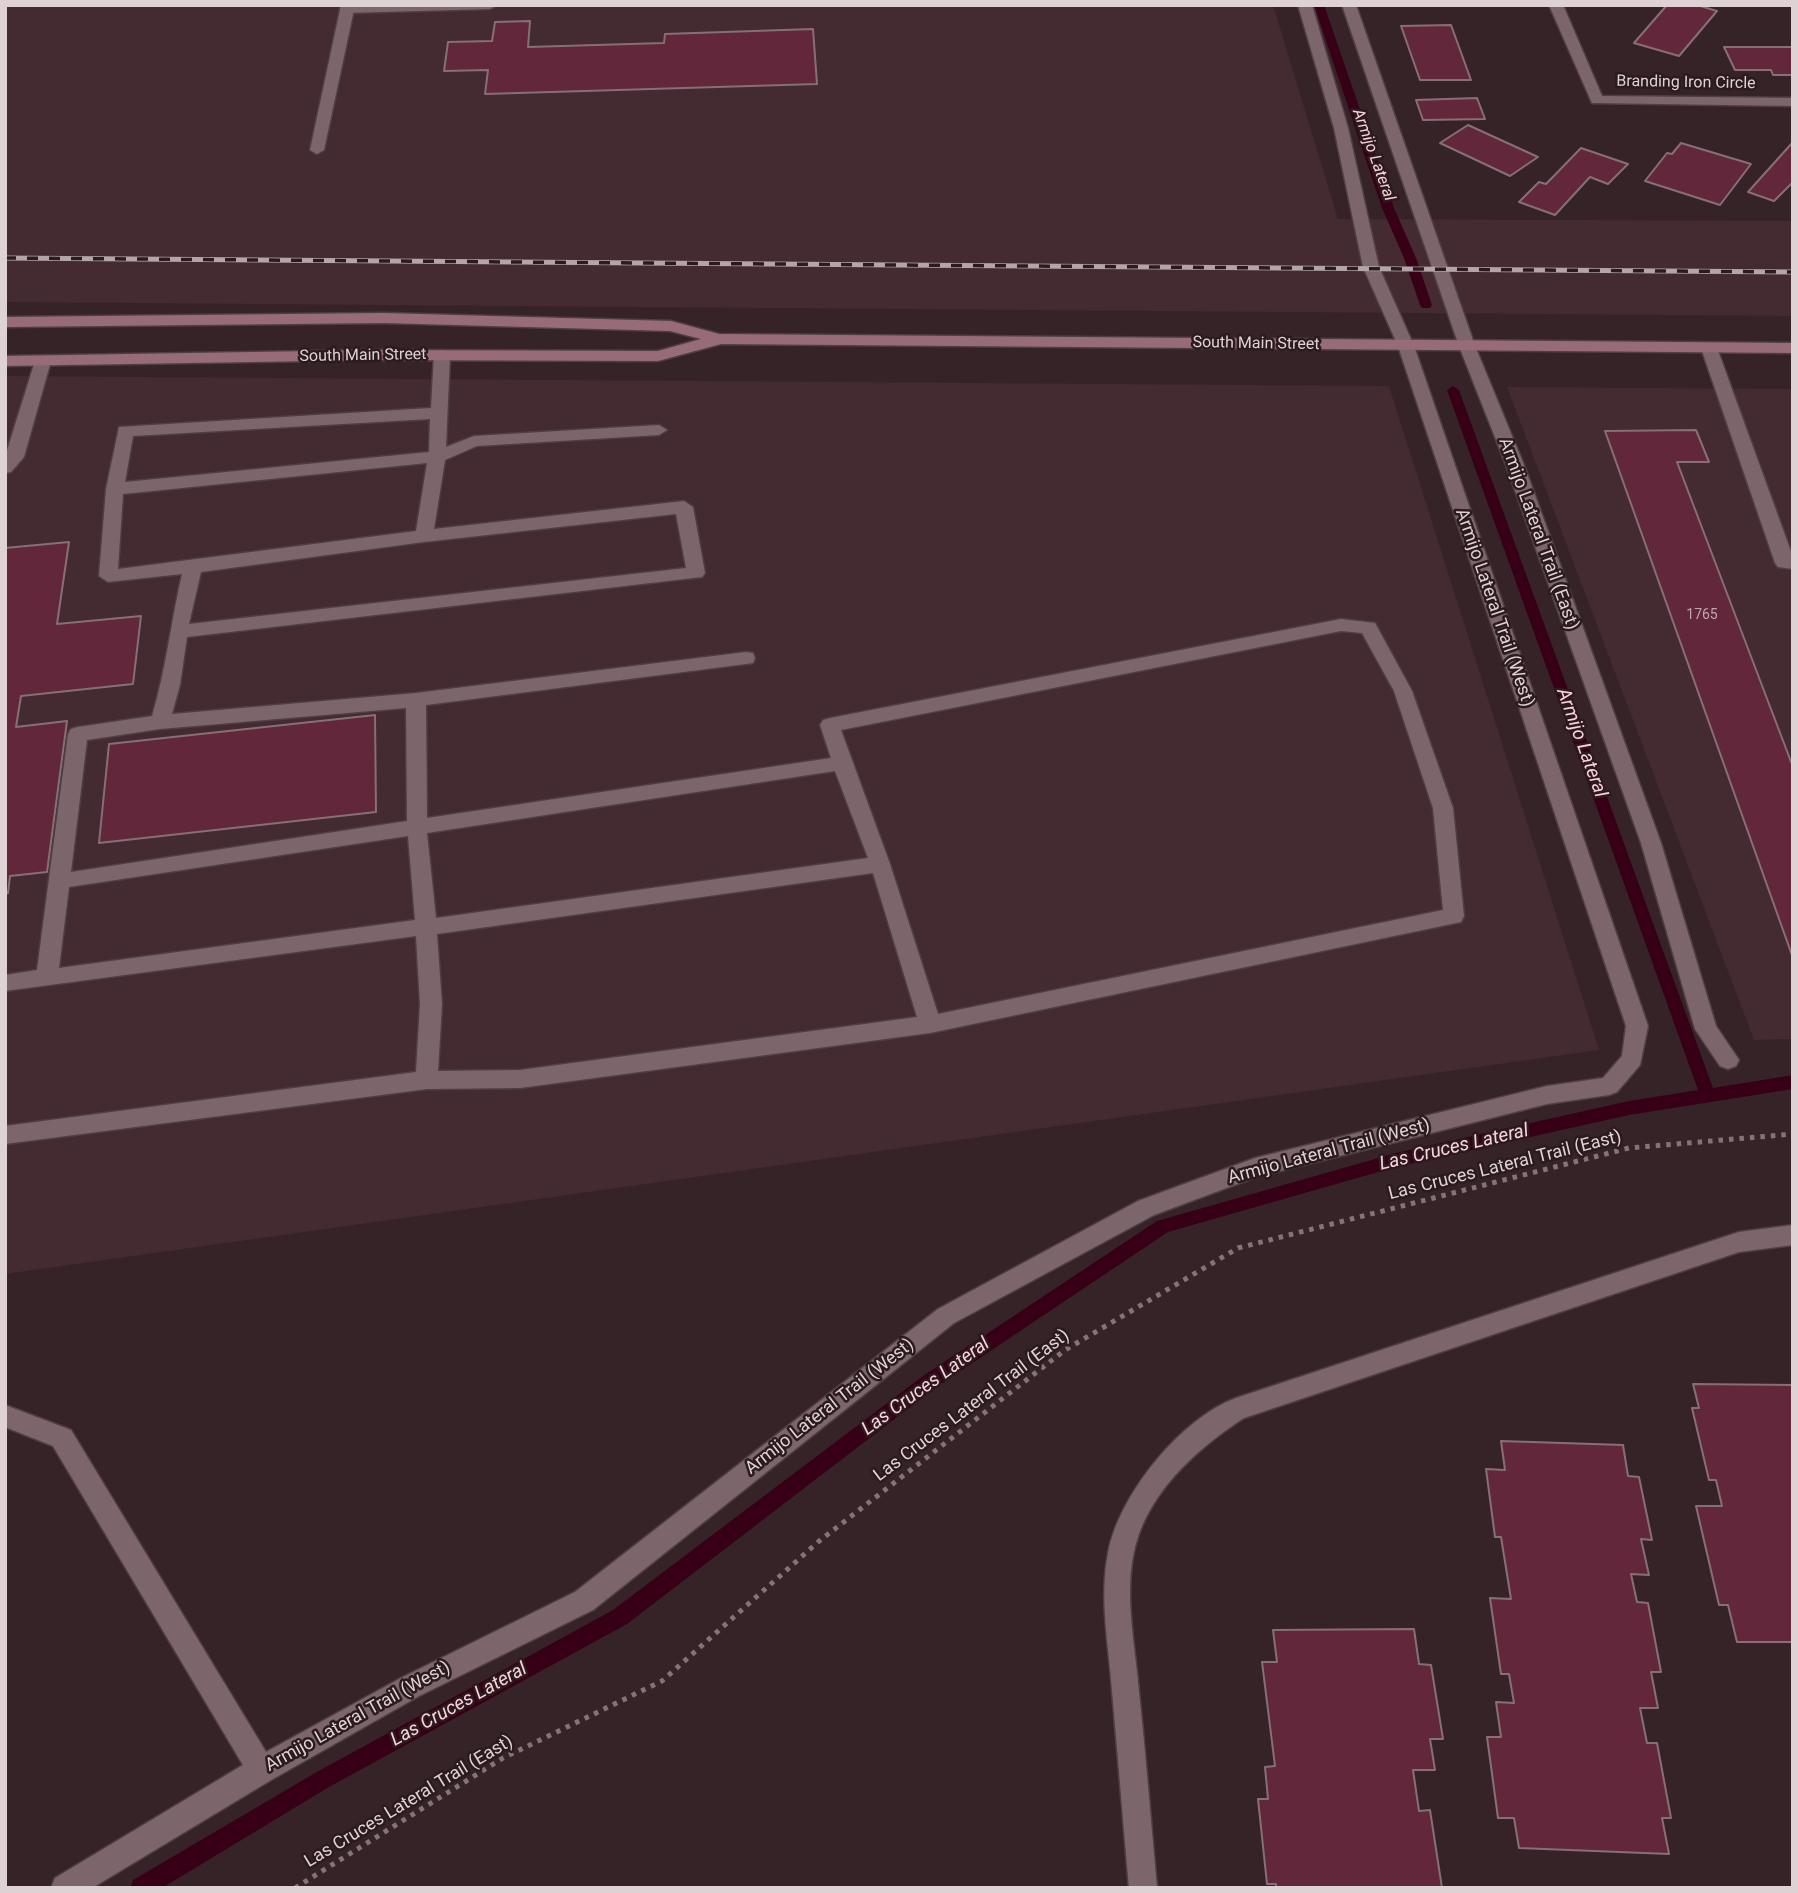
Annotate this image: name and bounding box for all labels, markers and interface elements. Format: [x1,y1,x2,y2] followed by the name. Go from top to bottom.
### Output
[1616,72,1756,94] street label: Branding Iron Circle
[1347,106,1399,204] water label: Armijo Lateral
[1192,333,1320,355] street label: South Main Street
[299,345,427,367] street label: South Main Street
[1493,435,1583,633] street label: Armijo Lateral Trail (East)
[1450,506,1538,710] street label: Armijo Lateral Trail (West)
[1686,607,1718,623] house number: 1765
[1551,685,1611,801] water label: Armijo Lateral
[1226,1115,1432,1189] street label: Armijo Lateral Trail (West)
[1377,1120,1531,1176] water label: Las Cruces Lateral
[1386,1127,1624,1205] street label: Las Cruces Lateral Trail (East)
[870,1325,1074,1487] street label: Las Cruces Lateral Trail (East)
[858,1333,994,1441] water label: Las Cruces Lateral
[741,1334,919,1480] street label: Armijo Lateral Trail (West)
[262,1657,454,1777] street label: Armijo Lateral Trail (West)
[387,1658,531,1752] water label: Las Cruces Lateral
[301,1731,517,1873] street label: Las Cruces Lateral Trail (East)

